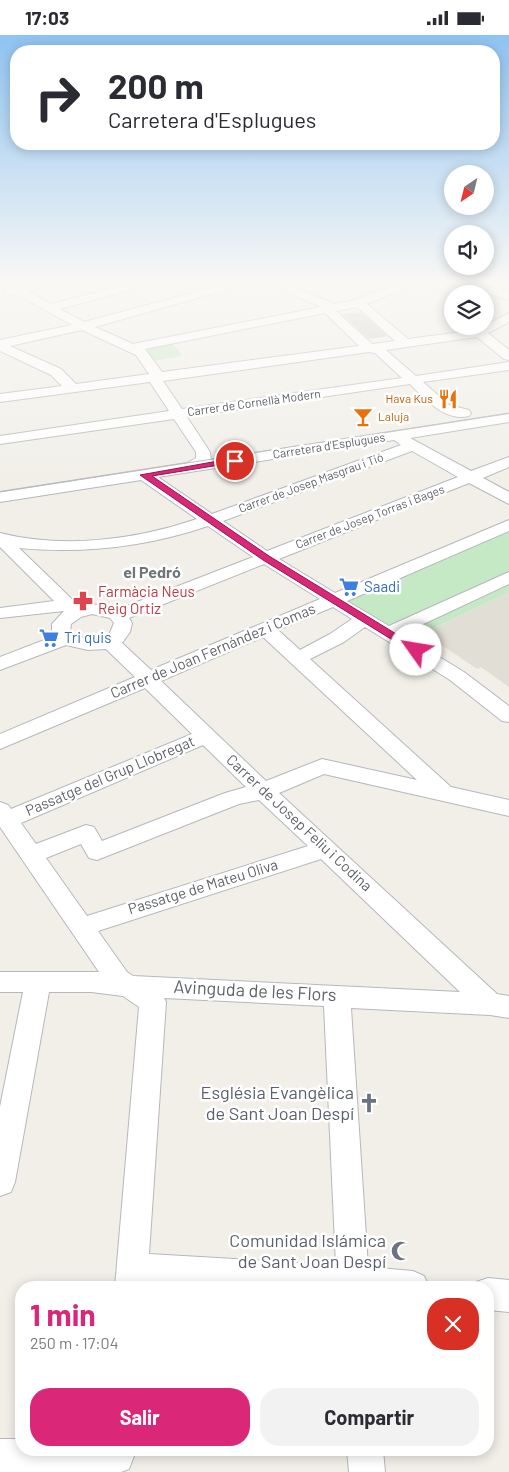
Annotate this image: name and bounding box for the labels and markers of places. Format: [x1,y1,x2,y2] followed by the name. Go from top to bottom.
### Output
[437,388,459,410] restaurant icon: Hava Kus
[385,391,433,405] place label: Hava Kus
[352,406,374,428] bar icon: Laluja
[378,409,409,423] place label: Laluja
[214,440,256,482] pin
[338,576,360,598] supermarket icon: Saadi
[364,577,400,595] place label: Saadi
[98,582,195,617] place label: Farmàcia Neus Reig Ortiz
[72,590,94,612] pharmacy icon: Farmàcia Neus Reig Ortiz
[38,627,60,649] supermarket icon: Tri quis
[64,628,111,646] place label: Tri quis
[201,1081,354,1124] place label: Església Evangèlica de Sant Joan Despí
[358,1092,380,1114] church icon: Església Evangèlica de Sant Joan Despí
[229,1229,386,1272] place label: Comunidad Islámica de Sant Joan Despí
[390,1240,412,1262] mosque icon: Comunidad Islámica de Sant Joan Despí

